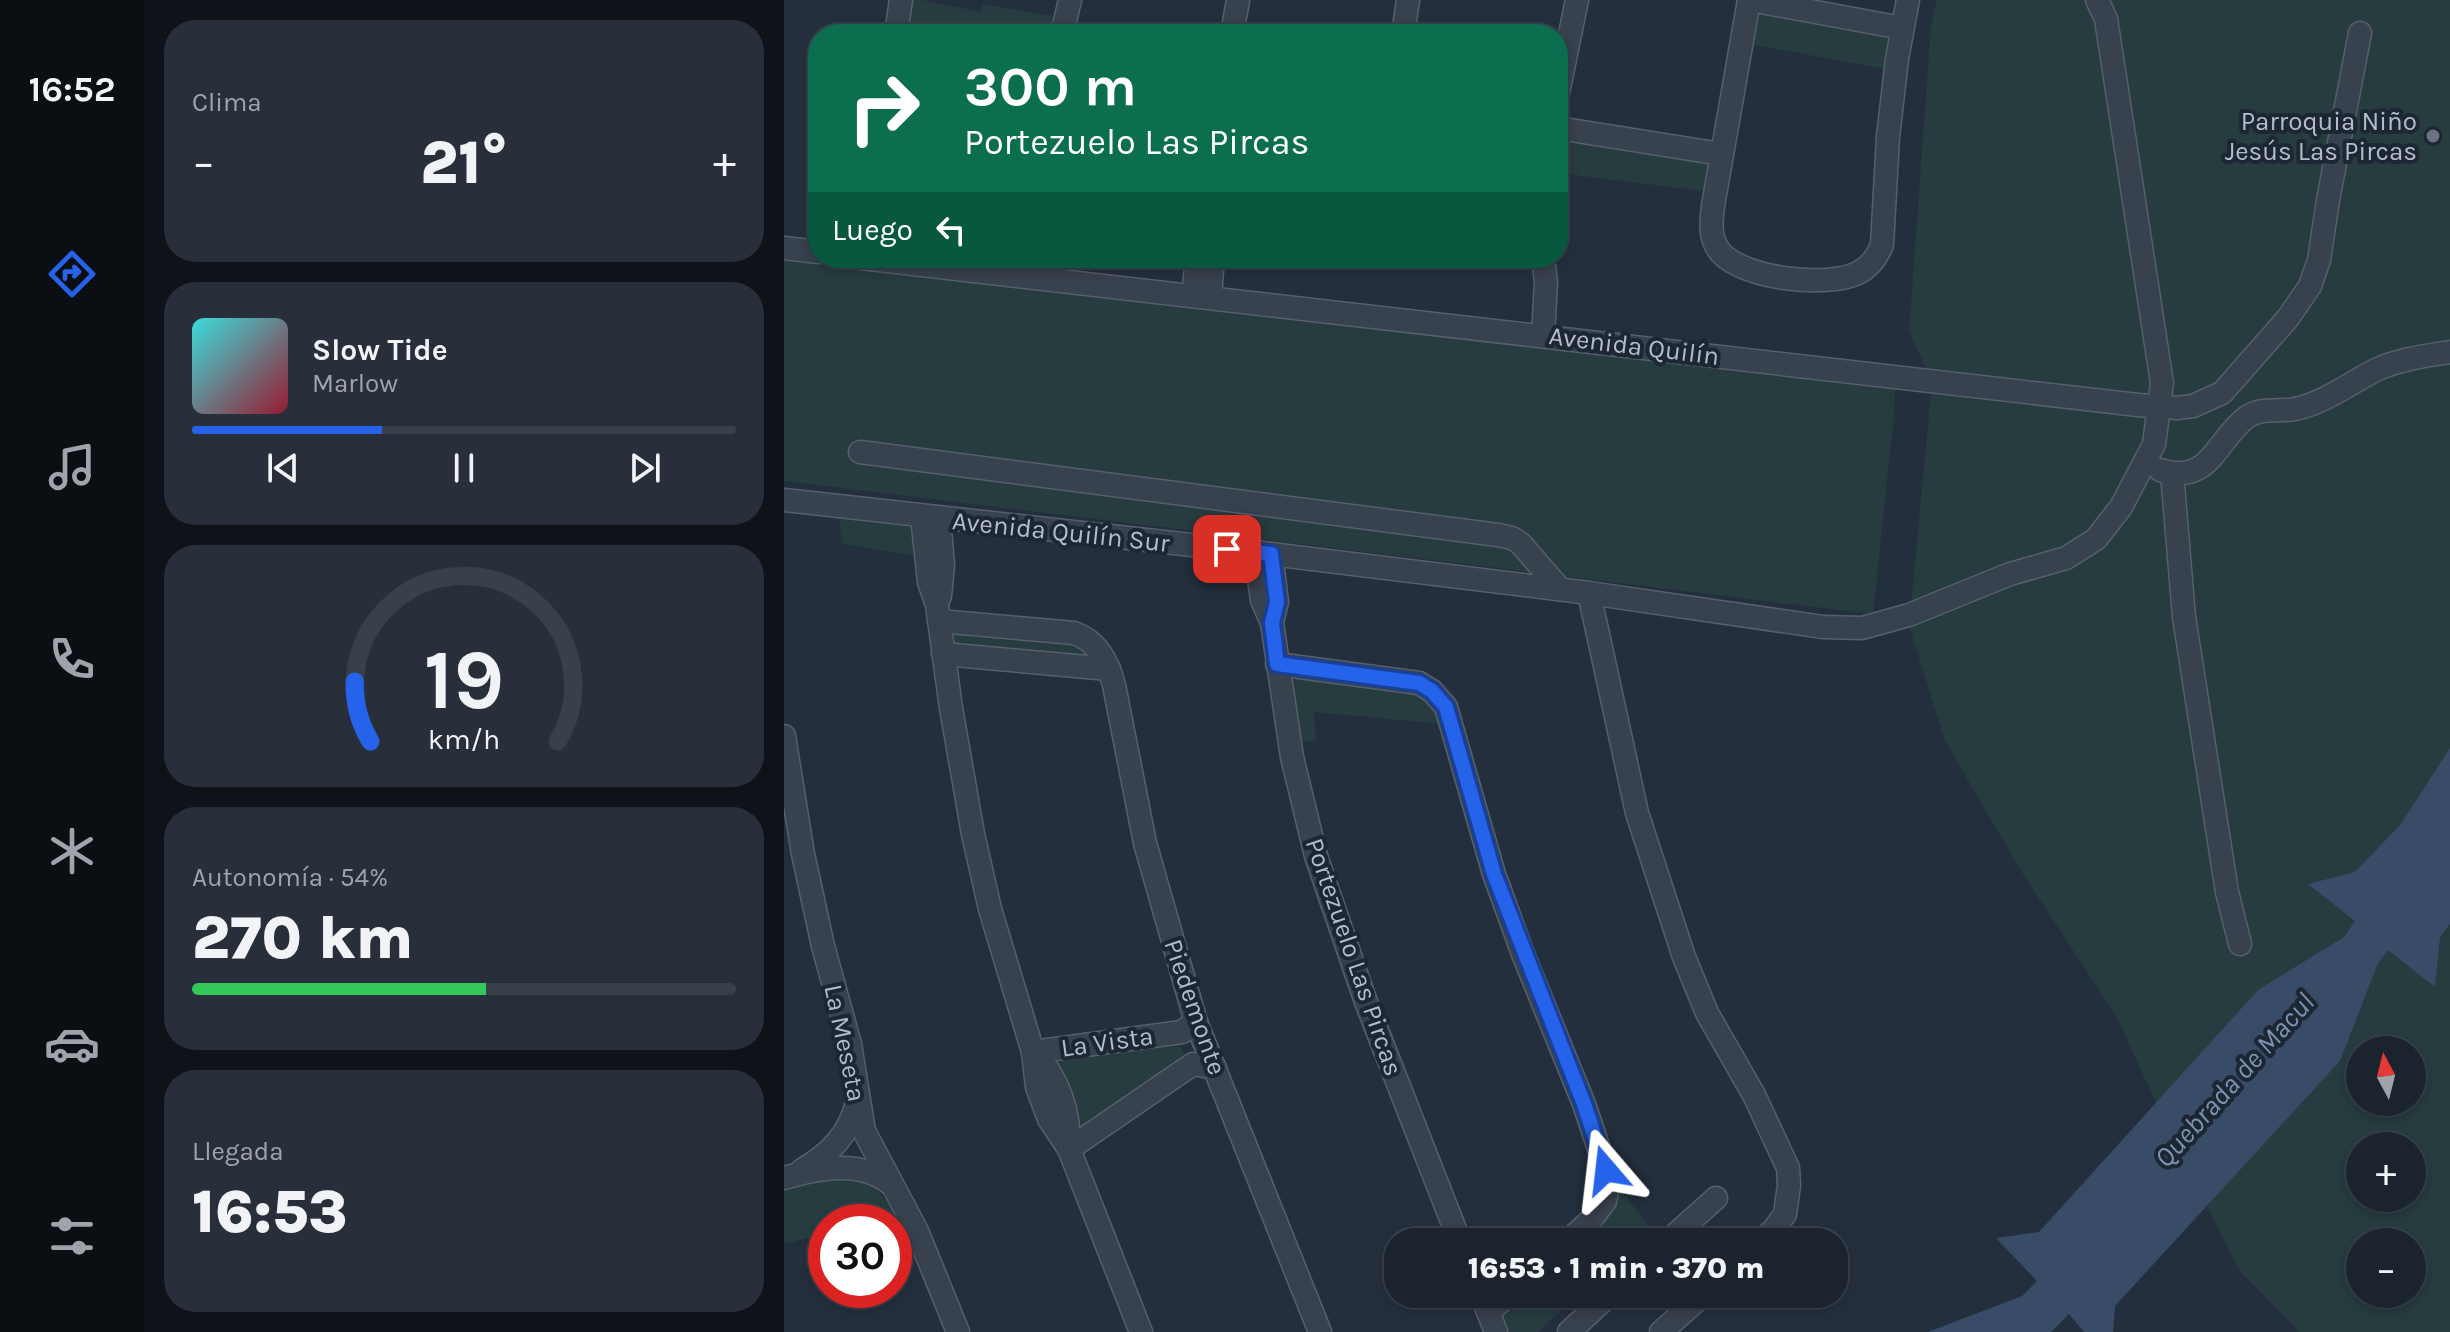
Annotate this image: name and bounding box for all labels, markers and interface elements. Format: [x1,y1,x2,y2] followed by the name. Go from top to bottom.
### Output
[964,54,1137,119] text: 300 m
[832,56,936,160] icon: right
[28,68,116,110] text: 16:52
[192,87,262,118] text: Clima
[2225,106,2417,167] place label: Parroquia Niño Jesús Las Pircas
[964,121,1309,163] text: Portezuelo Las Pircas
[2424,127,2442,145] marker: Parroquia Niño Jesús Las Pircas
[420,128,508,198] text: 21°
[192,137,215,188] text: −
[713,137,736,188] text: +
[929,208,973,252] icon: left
[832,212,913,248] text: Luego
[44,246,100,302] icon: directions
[1547,320,1721,372] street label: Avenida Quilín
[312,332,448,368] text: Slow Tide
[312,368,398,399] text: Marlow
[44,439,100,495] icon: music
[261,446,305,490] icon: previous
[442,446,486,490] icon: pause
[623,446,667,490] icon: next
[951,505,1172,559] street label: Avenida Quilín Sur
[1193,515,1261,583] pin
[1205,527,1249,571] icon: arrive
[44,631,100,687] icon: phone
[424,632,504,729] text: 19
[428,723,500,756] text: km/h
[44,823,100,879] icon: climate
[1299,834,1409,1080] street label: Portezuelo Las Pircas
[192,862,388,893] text: Autonomía · 54%
[192,903,413,973] text: 270 km
[1157,935,1233,1079] street label: Piedemonte
[817,982,873,1104] street label: La Meseta
[2147,986,2321,1174] water label: Quebrada de Macul
[44,1016,100,1072] icon: car
[1059,1020,1155,1064] street label: La Vista
[2346,1036,2426,1116] north arrow
[2346,1036,2426,1308] map controls
[1564,1128,1648,1212] position arrow
[2346,1132,2426,1212] button: +
[192,1136,284,1167] text: Llegada
[192,1177,348,1247] text: 16:53
[808,1204,912,1308] speed limit sign: 30
[44,1208,100,1264] icon: filters
[2346,1228,2426,1308] button: −
[1468,1250,1764,1286] text: 16:53 · 1 min · 370 m

